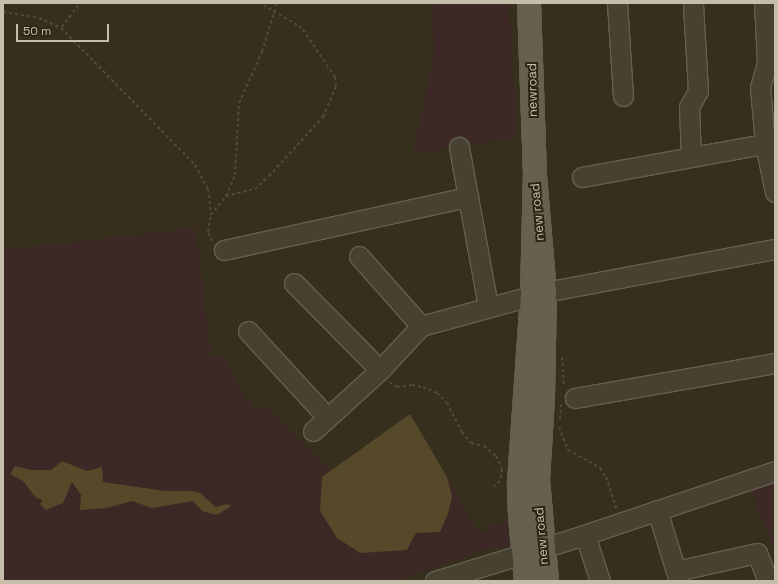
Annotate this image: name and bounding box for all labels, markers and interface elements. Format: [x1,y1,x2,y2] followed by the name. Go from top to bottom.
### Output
[18,16,111,42] scale bar
[23,23,51,39] text: 50 m
[525,63,541,117] street label: newroad
[528,183,548,241] street label: new road
[532,507,552,565] street label: new road

